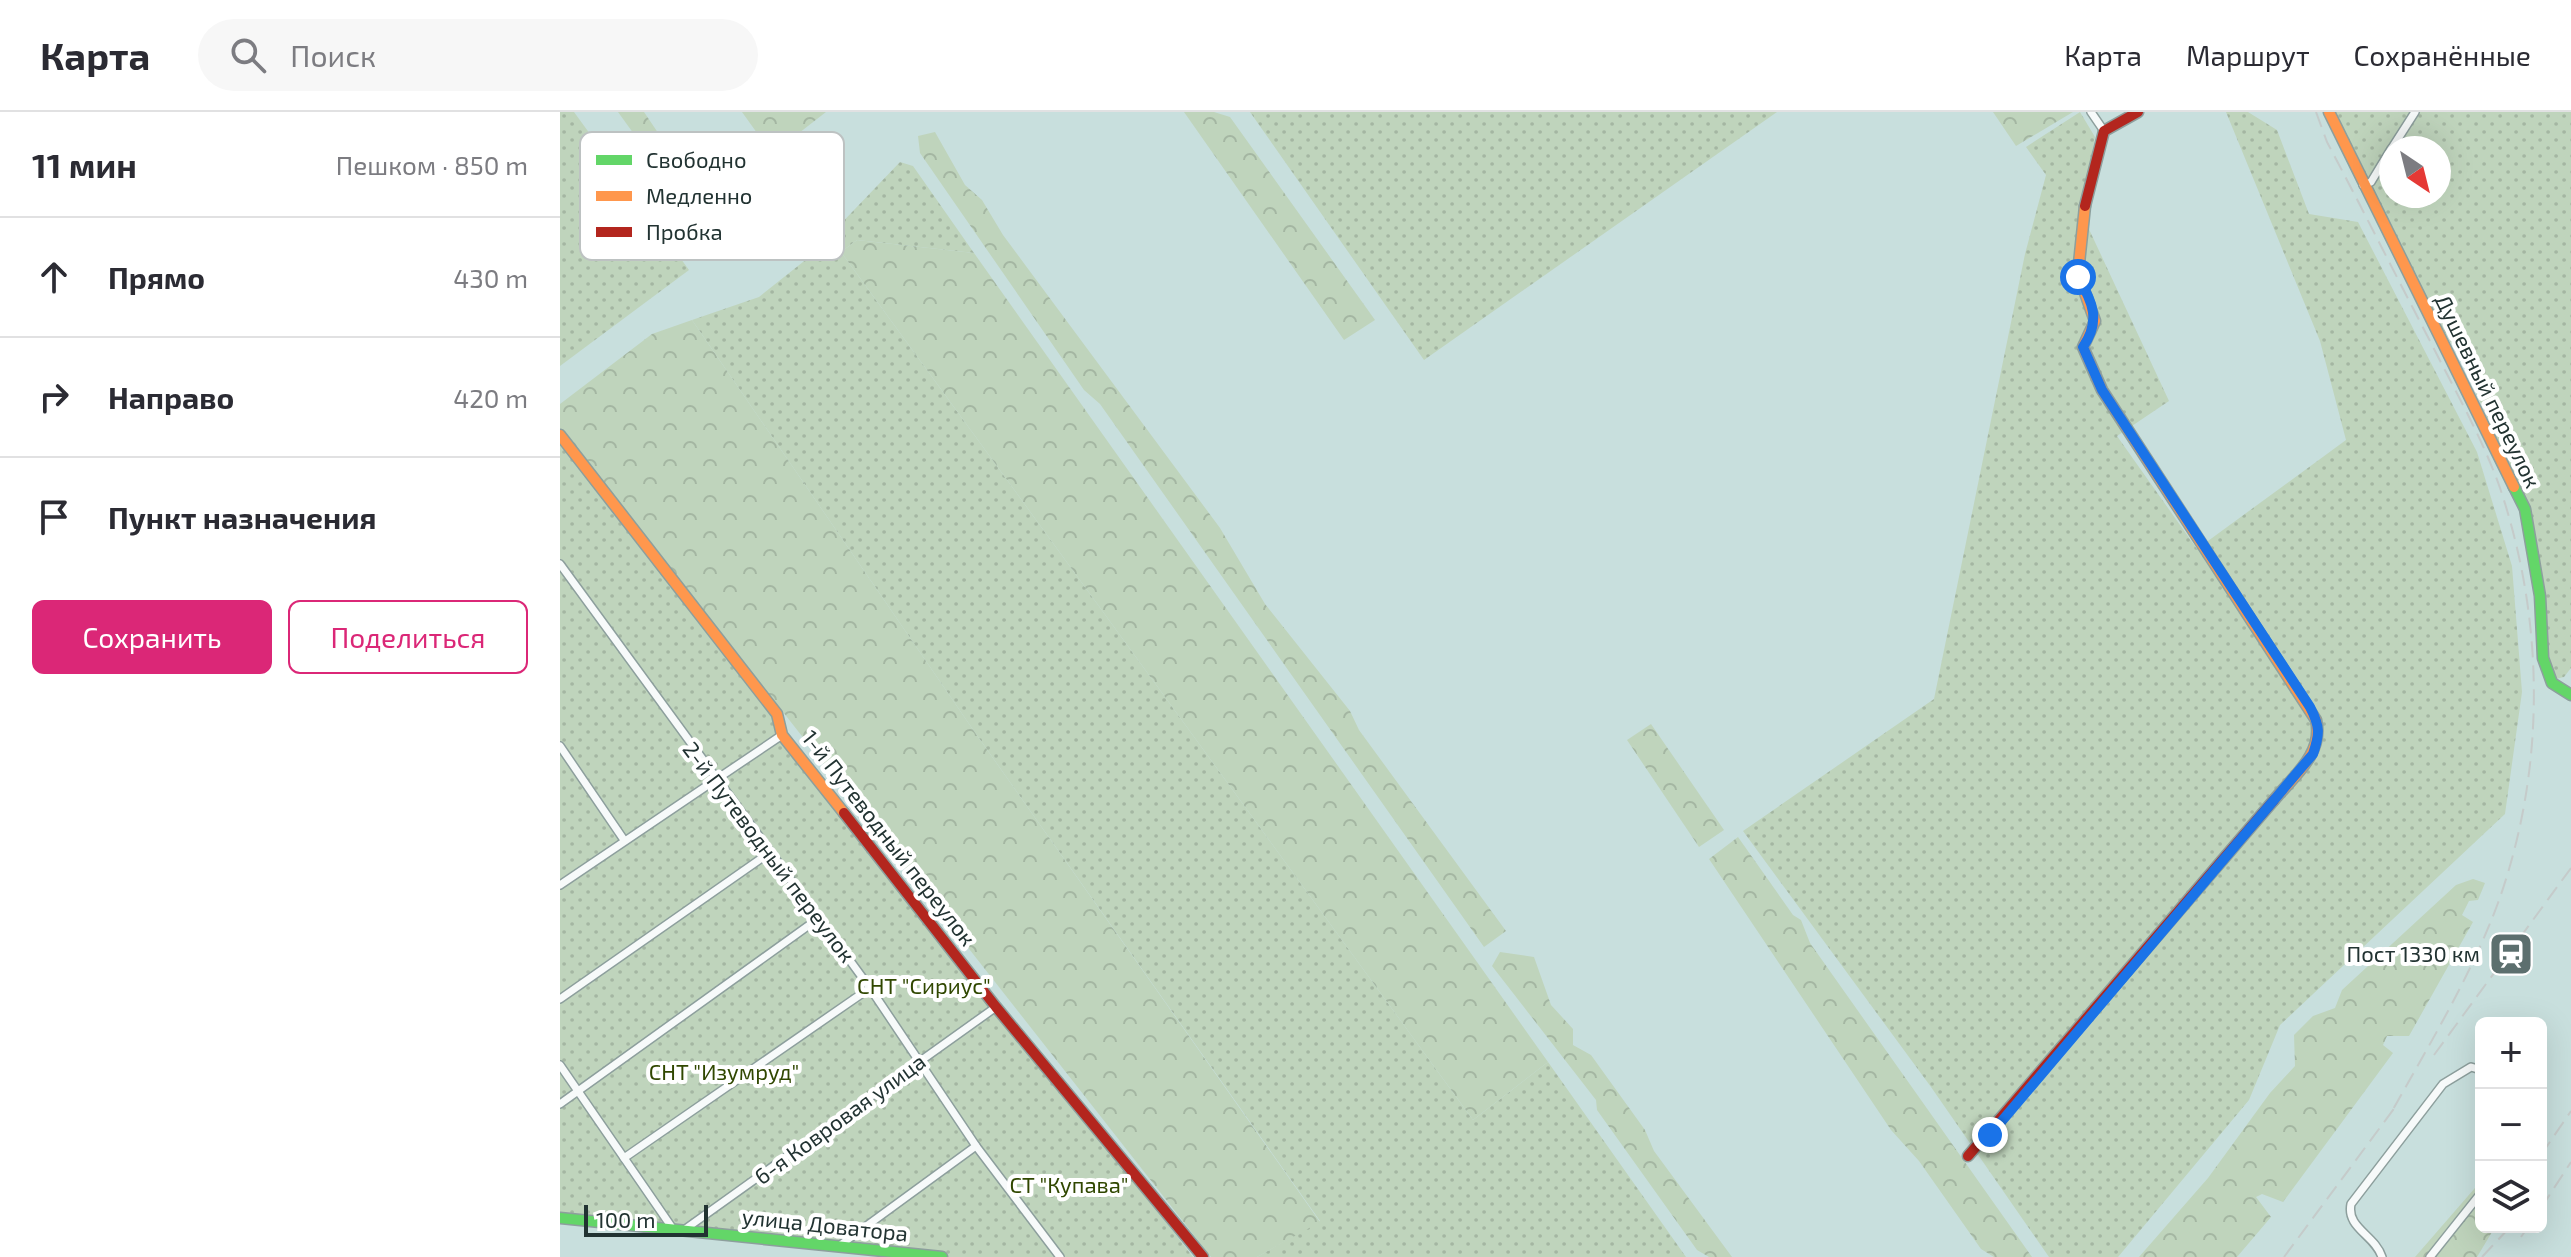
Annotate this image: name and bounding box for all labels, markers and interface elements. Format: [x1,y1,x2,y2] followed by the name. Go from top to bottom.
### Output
[198,19,758,91] search box
[40,32,150,78] text: Карта
[226,33,270,77] icon: search
[290,37,376,73] text: Поиск
[2064,38,2142,72] text: Карта
[2186,38,2310,72] text: Маршрут
[2354,38,2531,72] text: Сохранённые
[580,132,844,260] legend
[2379,136,2451,208] north arrow
[32,144,137,185] text: 11 мин
[646,146,746,172] text: Свободно
[336,149,528,180] text: Пешком · 850 m
[646,182,752,208] text: Медленно
[646,218,723,244] text: Пробка
[32,255,76,299] icon: ahead
[108,259,205,295] text: Прямо
[2060,259,2096,295] route start
[453,262,528,293] text: 430 m
[2430,290,2547,492] street label: Душевный переулок
[32,375,76,419] icon: right
[108,379,234,415] text: Направо
[453,382,528,413] text: 420 m
[32,495,76,539] icon: arrive
[108,499,376,535] text: Пункт назначения
[32,600,272,674] button: Сохранить
[288,600,528,674] button: Поделиться
[797,725,982,951] street label: 1-й Путеводный переулок
[677,736,861,968] street label: 2-й Путеводный переулок
[2487,930,2535,978] station icon: Пост 1330 км
[2347,940,2480,966] place label: Пост 1330 км
[857,972,991,999] park label: СНТ "Сириус"
[2475,1017,2547,1233] map controls
[2475,1017,2547,1089] button: +
[749,1047,931,1190] street label: 6-я Ковровая улица
[649,1058,799,1085] park label: СНТ "Изумруд"
[2475,1089,2547,1161] button: −
[1972,1117,2008,1153] route end
[2475,1161,2547,1233] button: layers
[1010,1171,1128,1198] park label: СТ "Купава"
[584,1201,708,1237] scale bar
[741,1202,909,1247] street label: улица Доватора
[596,1206,655,1232] text: 100 m

